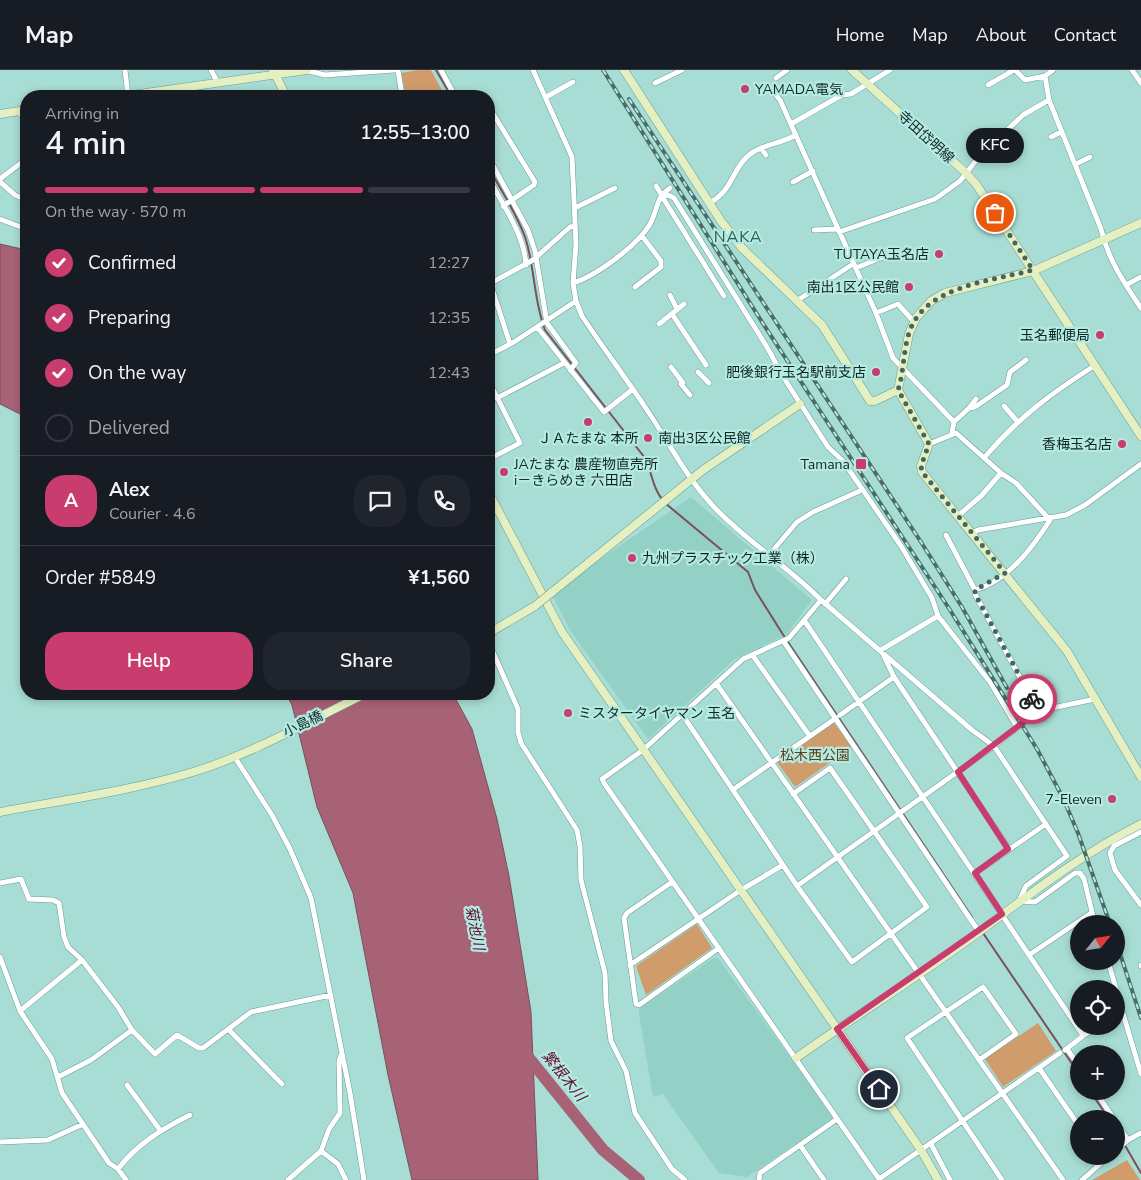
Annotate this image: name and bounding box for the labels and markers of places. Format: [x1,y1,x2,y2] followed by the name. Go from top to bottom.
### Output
[754,80,843,99] place label: YAMADA電気
[739,83,751,95] marker: YAMADA電気
[966,128,1024,163] callout: KFC
[974,192,1016,234] pin
[834,245,929,264] place label: TUTAYA玉名店
[933,248,945,260] marker: TUTAYA玉名店
[807,278,899,297] place label: 南出1区公民館
[903,281,915,293] marker: 南出1区公民館
[1020,326,1090,345] place label: 玉名郵便局
[1094,329,1106,341] marker: 玉名郵便局
[726,363,866,382] place label: 肥後銀行玉名駅前支店
[870,366,882,378] marker: 肥後銀行玉名駅前支店
[582,416,594,428] marker: ＪＡたまな 本所
[537,429,639,448] place label: ＪＡたまな 本所
[658,429,750,448] place label: 南出3区公民館
[642,432,654,444] marker: 南出3区公民館
[1042,435,1112,454] place label: 香梅玉名店
[1116,438,1128,450] marker: 香梅玉名店
[513,455,658,490] place label: JAたまな 農産物直売所 i－きらめき 六田店
[800,455,850,474] place label: Tamana
[854,457,868,471] marker: Tamana
[498,466,510,478] marker: JAたまな 農産物直売所 i－きらめき 六田店
[642,549,824,568] place label: 九州プラスチック工業（株）
[626,552,638,564] marker: 九州プラスチック工業（株）
[578,704,735,723] place label: ミスタータイヤマン 玉名
[562,707,574,719] marker: ミスタータイヤマン 玉名
[1046,790,1102,809] place label: 7-Eleven
[1106,793,1118,805] marker: 7-Eleven
[858,1068,900,1110] pin

